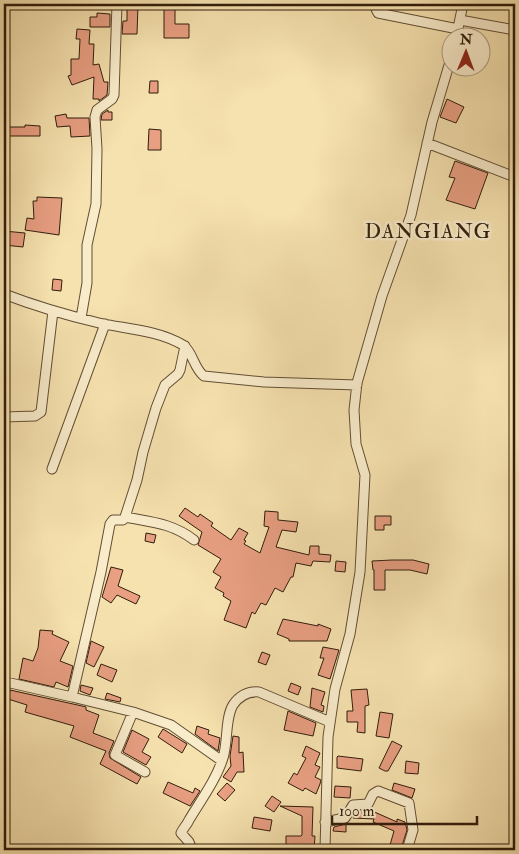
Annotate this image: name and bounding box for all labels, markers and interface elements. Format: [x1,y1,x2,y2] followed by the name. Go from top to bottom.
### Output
[442,28,492,78] north arrow
[459,31,473,48] text: N
[365,219,491,244] district label: DANGIANG
[332,794,476,826] scale bar
[339,802,375,821] text: 100 m

